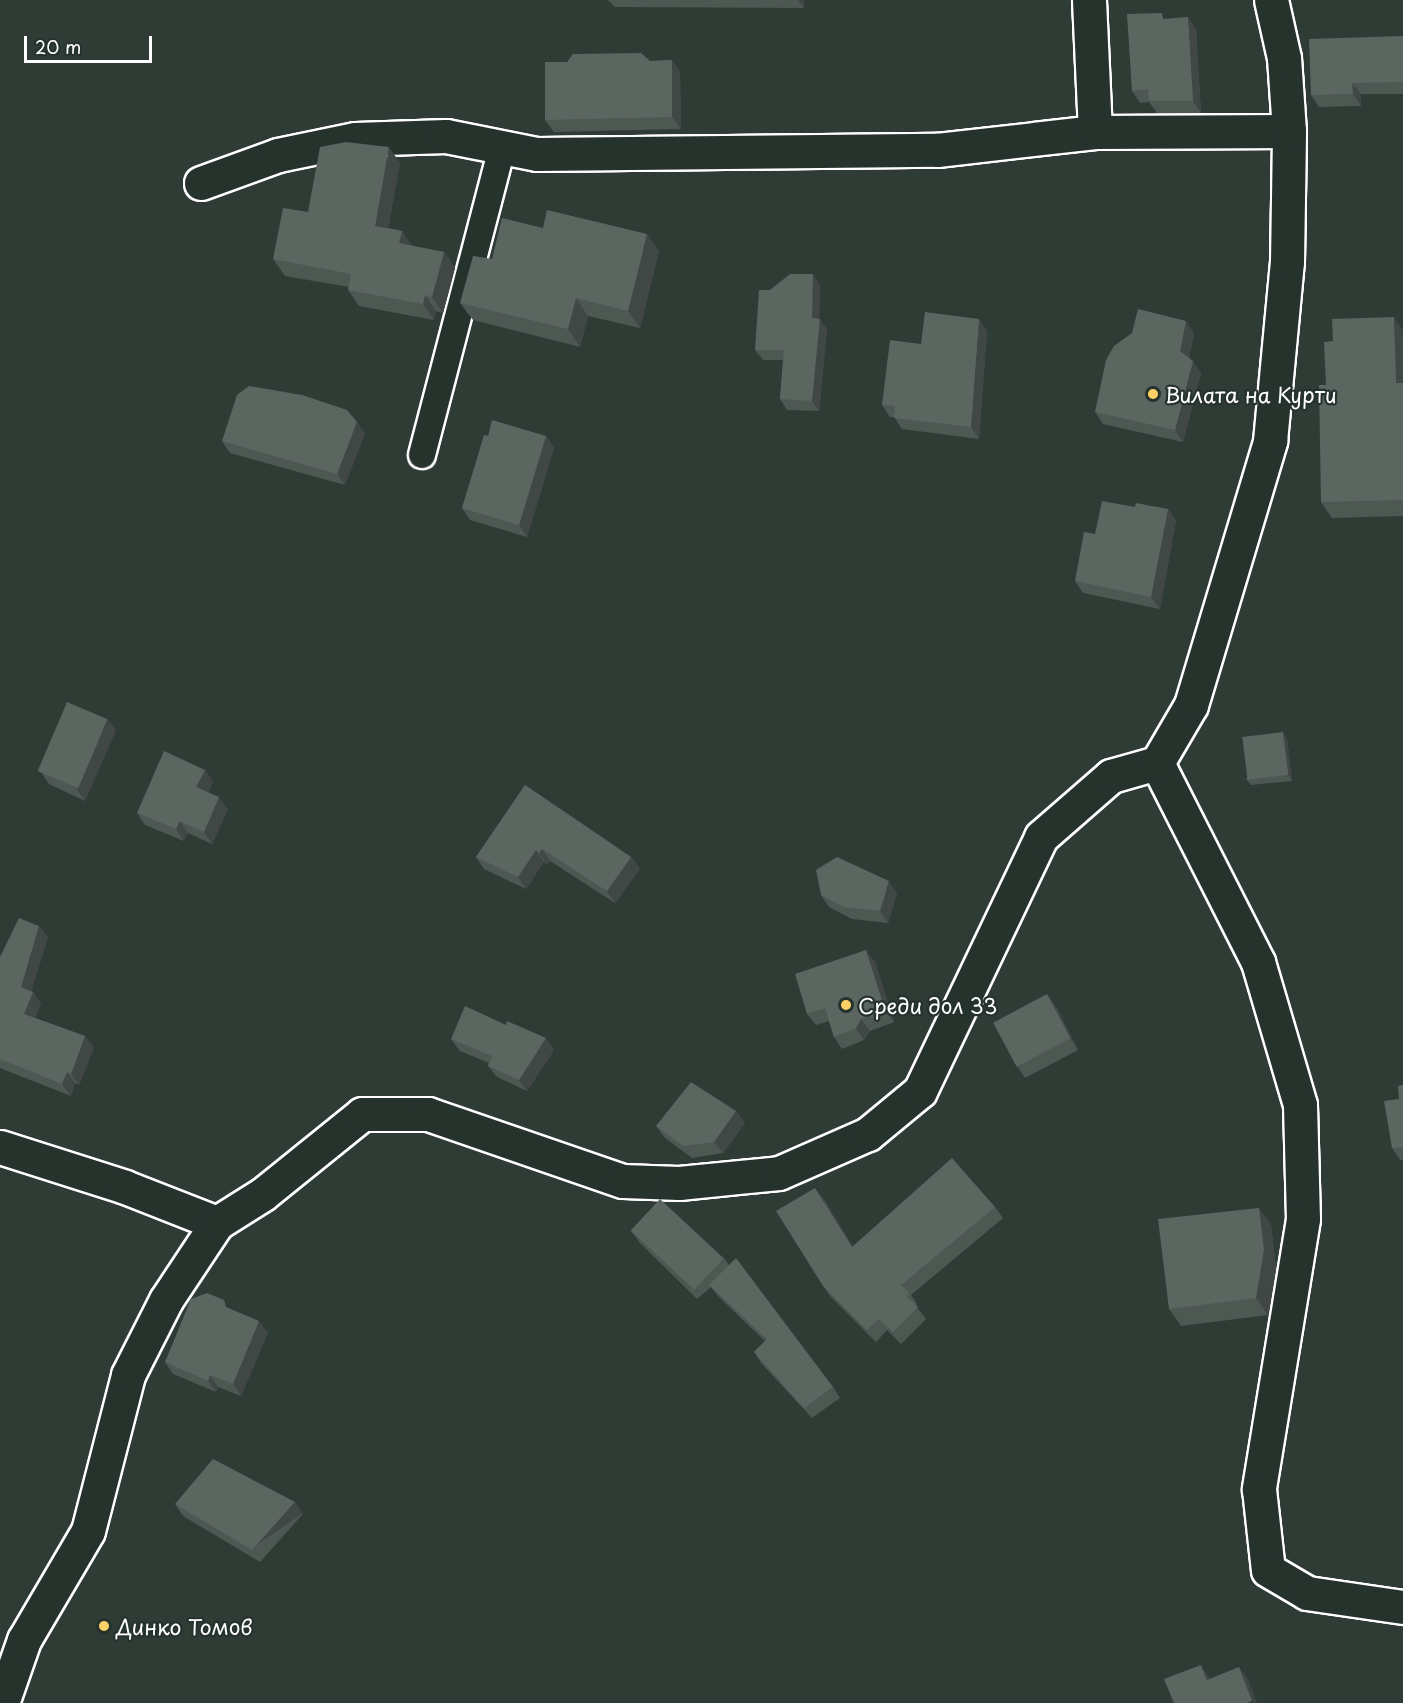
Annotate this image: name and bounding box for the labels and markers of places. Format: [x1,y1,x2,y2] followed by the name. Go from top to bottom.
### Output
[1165,381,1339,407] place label: Вилата на Курти
[1146,387,1160,401] marker: Вилата на Курти
[858,992,999,1018] place label: Среди дол 33
[839,998,853,1012] marker: Среди дол 33
[116,1613,253,1639] place label: Динко Томов
[97,1619,111,1633] marker: Динко Томов

